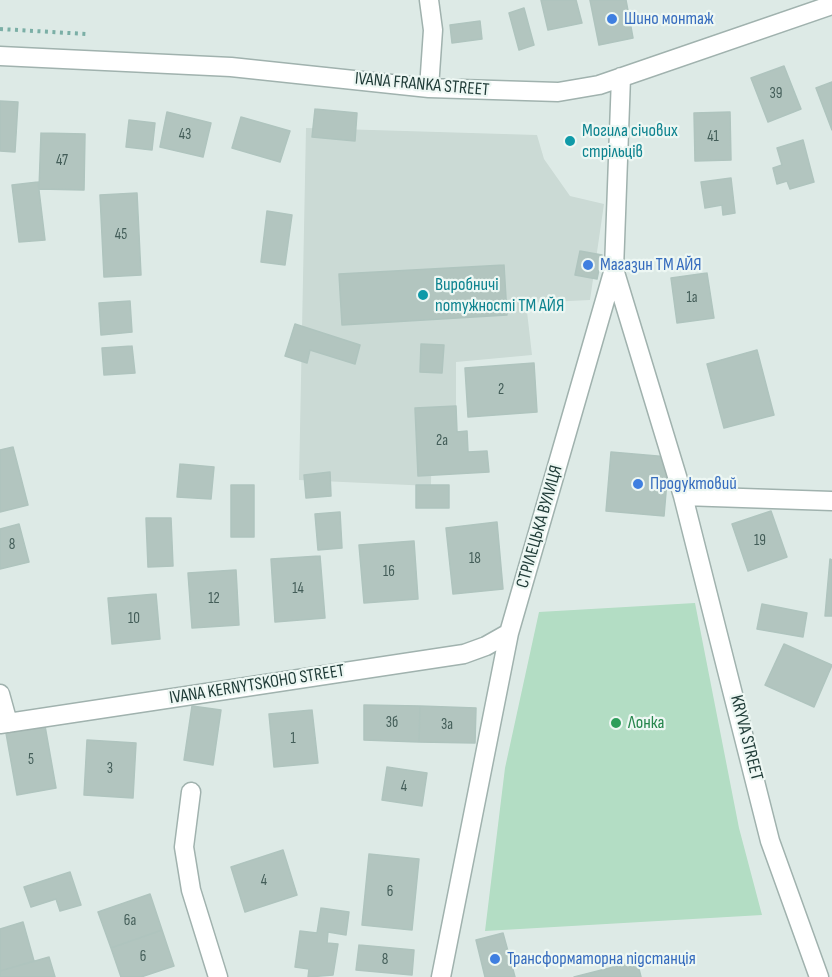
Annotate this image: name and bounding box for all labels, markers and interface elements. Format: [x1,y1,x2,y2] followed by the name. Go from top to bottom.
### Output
[624,8,714,30] place label: Шино монтаж
[605,12,619,26] marker: Шино монтаж
[354,68,490,102] street label: IVANA FRANKA STREET
[770,85,782,103] house number: 39
[582,120,678,162] place label: Могила січових стрільців
[179,126,191,144] house number: 43
[707,128,719,146] house number: 41
[563,134,577,148] marker: Могила січових стрільців
[56,152,68,170] house number: 47
[115,226,127,244] house number: 45
[600,254,702,276] place label: Магазин ТМ АЙЯ
[581,258,595,272] marker: Магазин ТМ АЙЯ
[435,274,564,316] place label: Виробничі потужності ТМ АЙЯ
[416,288,430,302] marker: Виробничі потужності ТМ АЙЯ
[686,289,698,307] house number: 1а
[498,381,504,399] house number: 2
[436,432,448,450] house number: 2а
[512,463,568,591] street label: СТРІЛЕЦЬКА ВУЛИЦЯ
[650,473,737,495] place label: Продуктовий
[631,477,645,491] marker: Продуктовий
[754,532,766,550] house number: 19
[9,536,15,554] house number: 8
[469,550,481,568] house number: 18
[383,563,395,581] house number: 16
[292,580,304,598] house number: 14
[208,590,220,608] house number: 12
[128,610,140,628] house number: 10
[168,660,346,710] street label: IVANA KERNYTSKOHO STREET
[725,693,767,783] street label: KRYVA STREET
[628,712,664,734] place label: Лонка
[386,714,398,732] house number: 3б
[441,716,453,734] house number: 3а
[609,716,623,730] marker: Лонка
[290,730,296,748] house number: 1
[28,751,34,769] house number: 5
[107,760,113,778] house number: 3
[401,778,407,796] house number: 4
[261,872,267,890] house number: 4
[387,883,393,901] house number: 6
[124,912,136,930] house number: 6а
[140,948,146,966] house number: 6
[507,948,696,970] place label: Трансформаторна підстанція
[382,951,388,969] house number: 8
[488,952,502,966] marker: Трансформаторна підстанція

